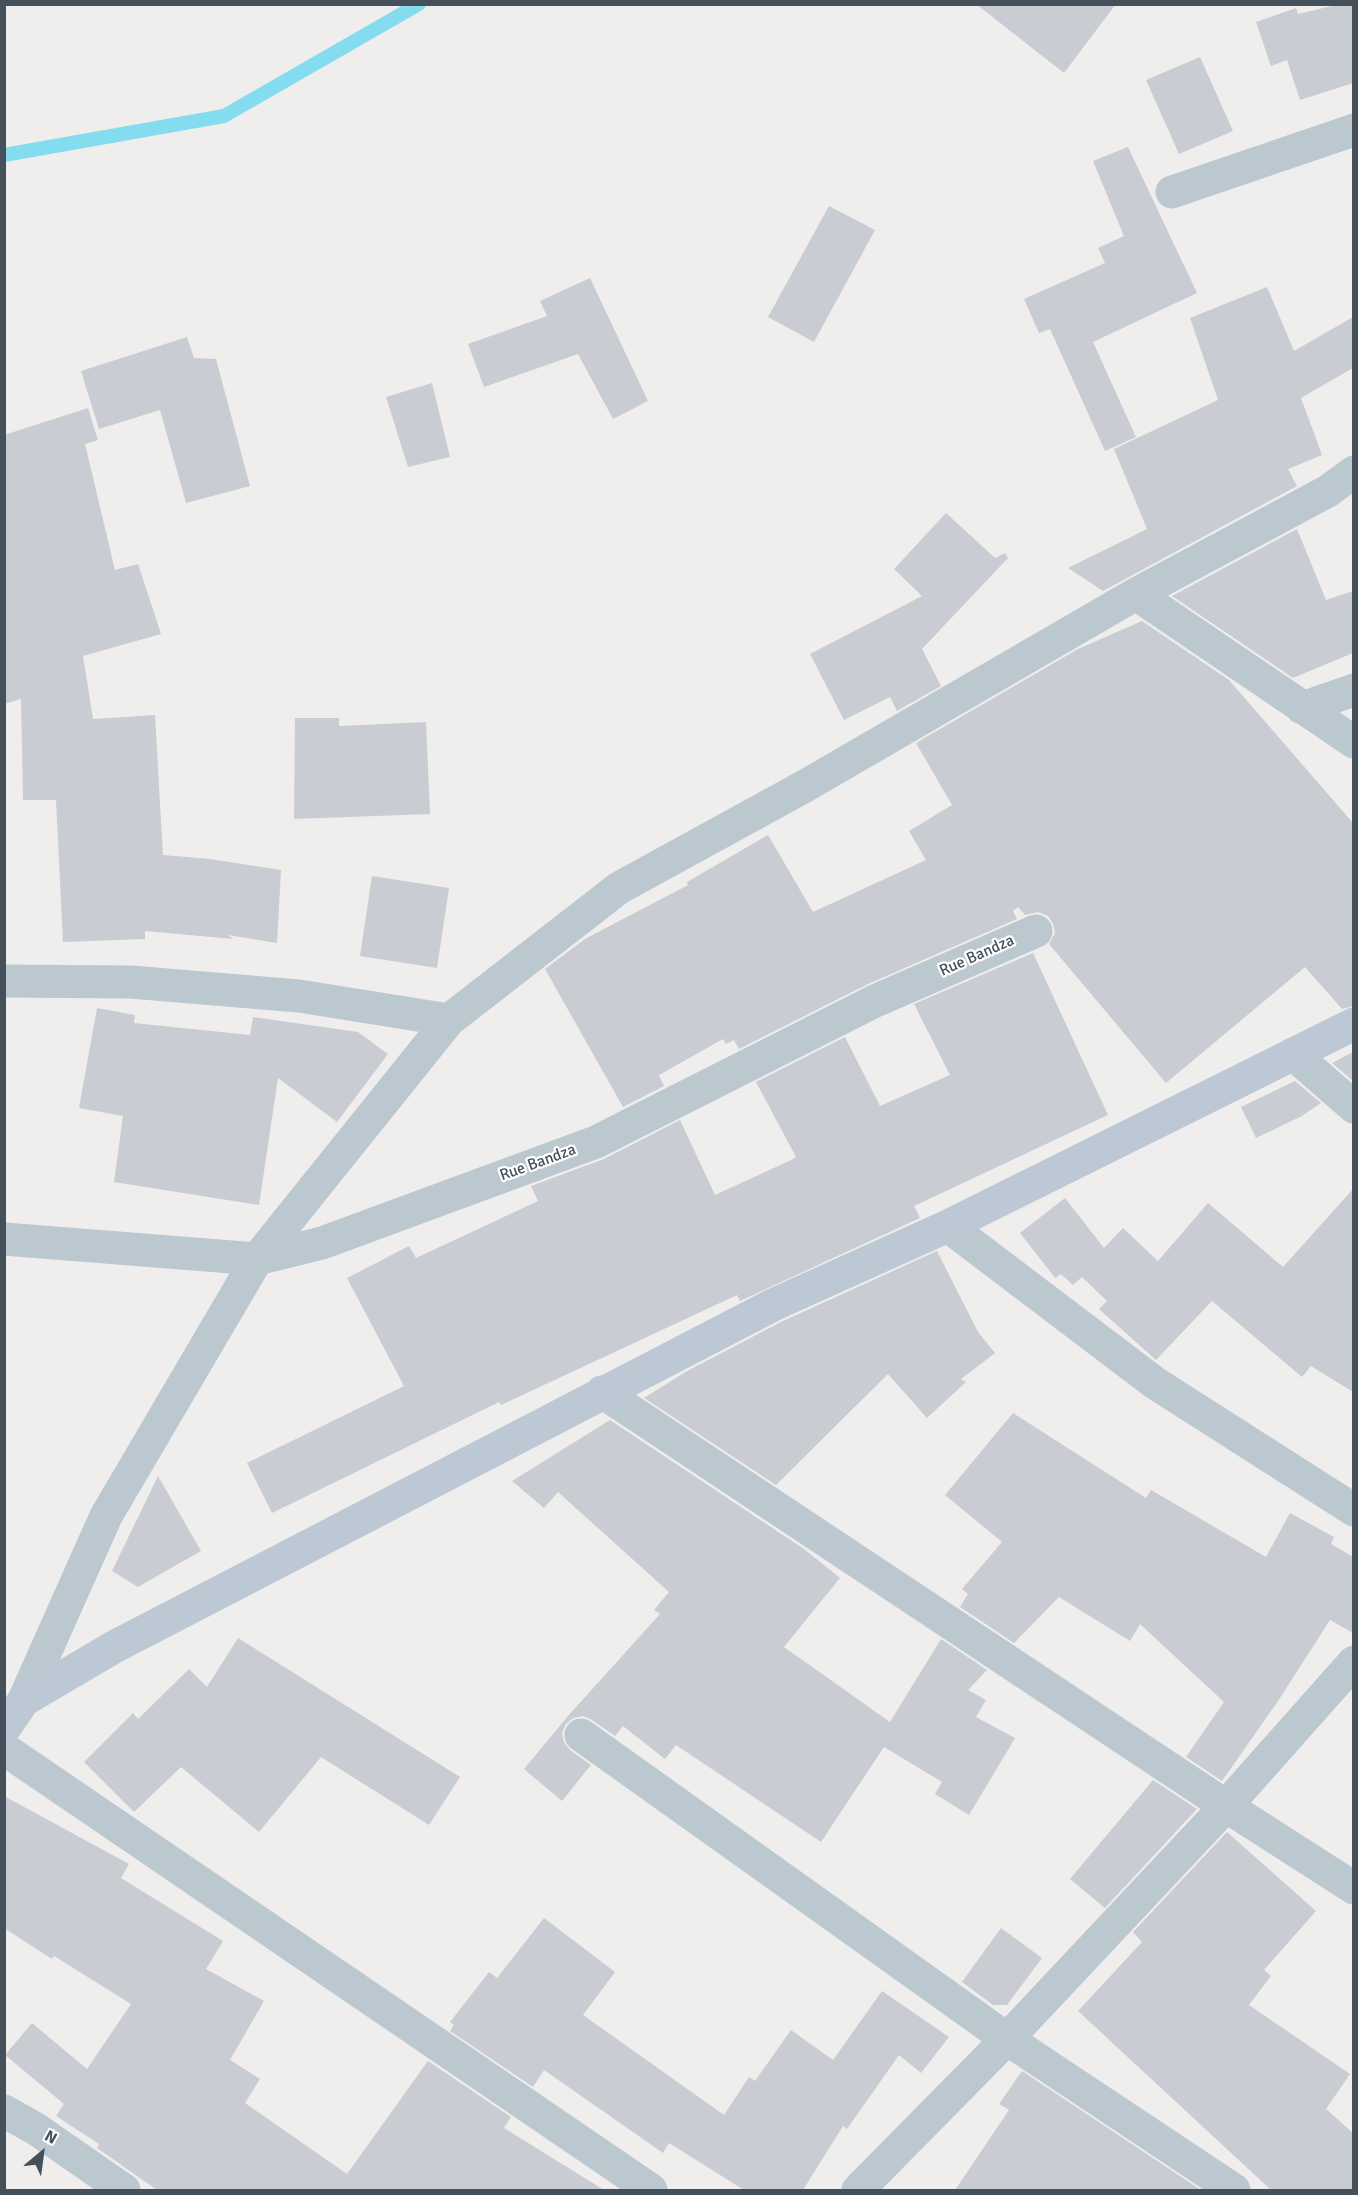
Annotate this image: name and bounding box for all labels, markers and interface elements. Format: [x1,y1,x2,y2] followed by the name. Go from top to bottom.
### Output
[937,931,1017,981] street label: Rue Bandza
[497,1140,579,1186] street label: Rue Bandza
[12,2123,72,2183] north arrow
[41,2126,60,2149] text: N

